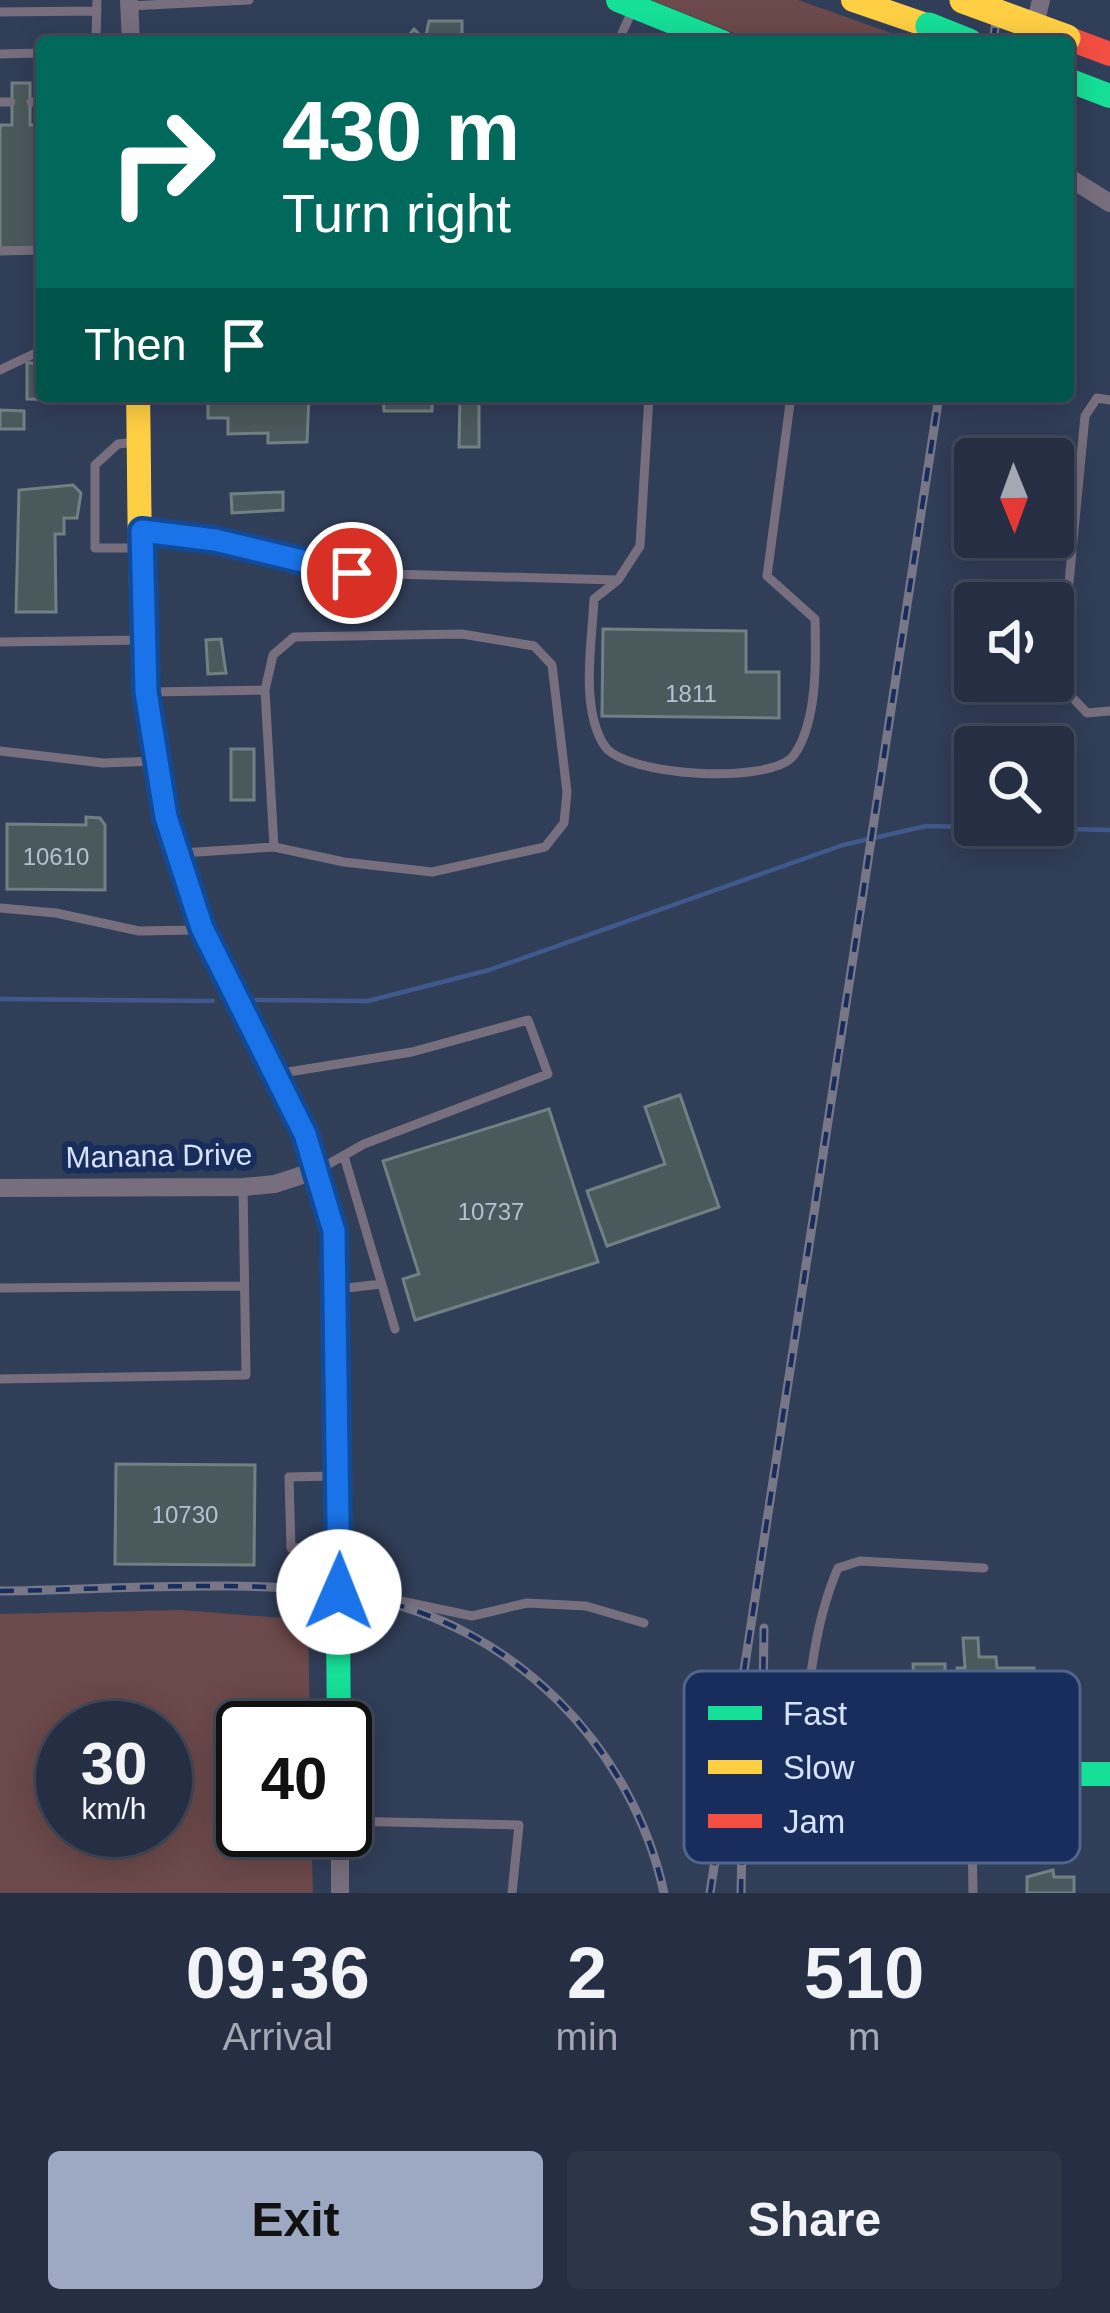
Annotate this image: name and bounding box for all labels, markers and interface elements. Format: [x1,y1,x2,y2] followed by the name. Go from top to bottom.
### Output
[84,84,240,240] icon: right
[282,84,520,178] text: 430 m
[282,183,511,243] text: Turn right
[211,312,277,378] icon: arrive
[84,319,187,370] text: Then
[954,438,1074,558] north arrow
[954,438,1074,846] map controls
[301,522,403,624] pin
[319,540,385,606] icon: arrive
[954,582,1074,702] button: sound
[665,680,717,707] house number: 1811
[954,726,1074,846] button: search
[23,843,89,870] house number: 10610
[65,1137,253,1174] street label: Manana Drive
[458,1198,524,1225] house number: 10737
[152,1501,218,1528] house number: 10730
[276,1529,402,1655] position arrow
[684,1671,1080,1863] legend
[783,1695,847,1732] text: Fast
[216,1701,372,1857] speed limit sign: 40
[81,1730,147,1797] text: 30
[783,1749,855,1786] text: Slow
[81,1792,147,1825] text: km/h
[783,1803,845,1840] text: Jam
[186,1933,370,2013] text: 09:36
[567,1933,607,2013] text: 2
[804,1933,924,2013] text: 510
[223,2015,333,2058] text: Arrival
[556,2015,618,2058] text: min
[848,2015,880,2058] text: m
[48,2151,543,2289] button: Exit
[567,2151,1062,2289] button: Share

